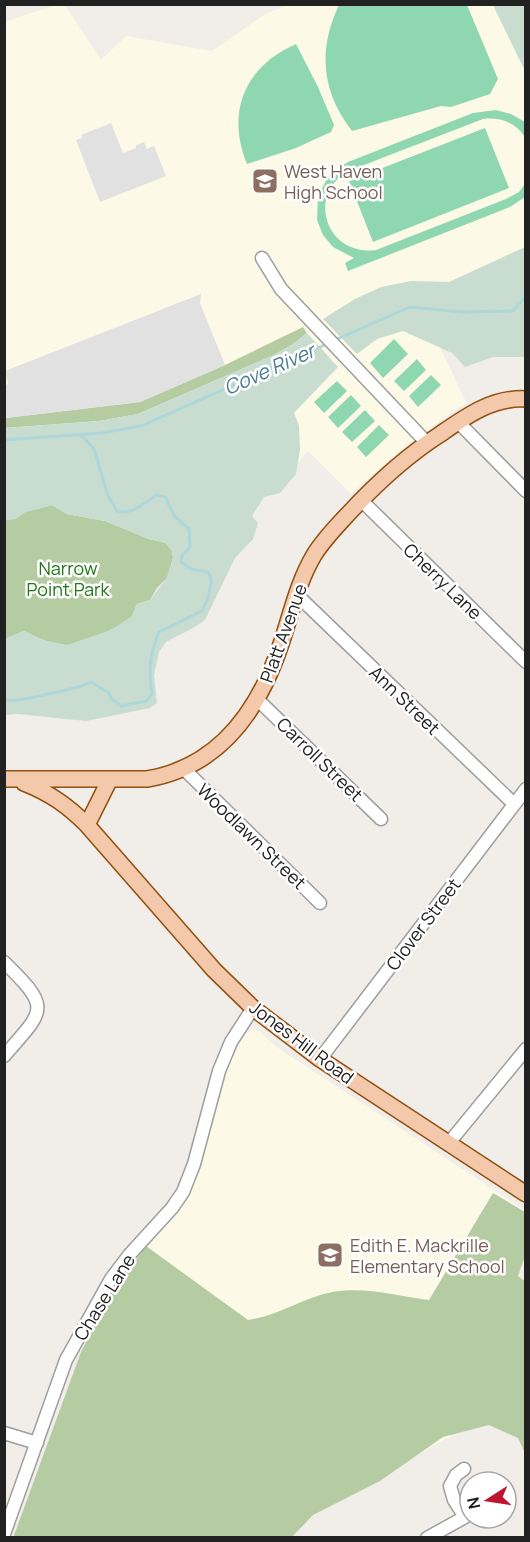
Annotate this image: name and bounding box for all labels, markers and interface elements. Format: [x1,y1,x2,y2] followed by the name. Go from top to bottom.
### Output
[284,159,383,204] place label: West Haven High School
[250,166,280,196] school or university icon: West Haven High School
[219,336,321,401] water label: Cove River
[399,537,487,625] street label: Cherry Lane
[26,556,111,601] park label: Narrow Point Park
[254,580,312,686] street label: Platt Avenue
[365,660,445,740] street label: Ann Street
[272,712,368,806] street label: Carroll Street
[192,778,312,894] street label: Woodlawn Street
[380,873,466,975] street label: Clover Street
[245,995,359,1089] street label: Jones Hill Road
[350,1233,505,1278] place label: Edith E. Mackrille Elementary School
[315,1240,345,1270] school or university icon: Edith E. Mackrille Elementary School
[68,1249,140,1345] street label: Chase Lane
[458,1470,518,1530] north arrow
[461,1495,485,1511] text: N

